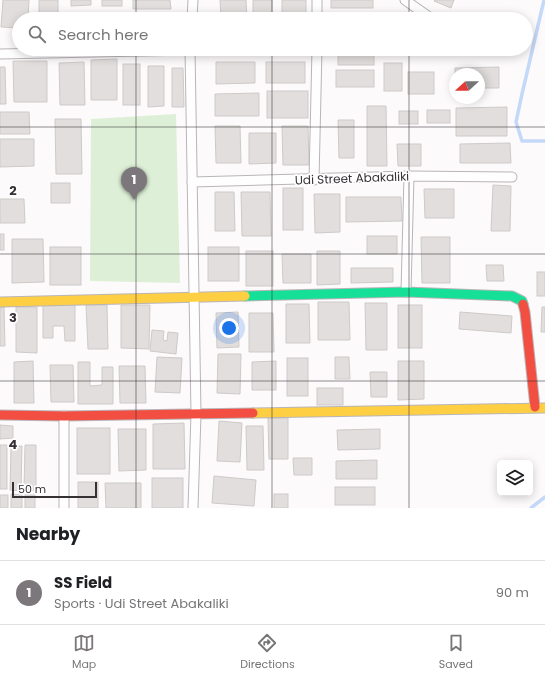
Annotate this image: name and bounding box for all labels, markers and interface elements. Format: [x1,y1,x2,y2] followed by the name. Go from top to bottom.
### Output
[12,12,533,56] search box
[26,23,48,45] icon: search
[58,24,148,45] text: Search here
[449,68,485,104] north arrow
[121,167,147,200] pin: 1
[295,168,409,188] street label: Udi Street Abakaliki
[9,181,17,200] text: 2
[9,308,17,327] text: 3
[219,318,239,338] your location
[9,435,18,454] text: 4
[497,460,533,496] map controls
[497,460,533,496] button: layers
[12,480,97,499] scale bar
[18,481,46,497] text: 50 m
[16,522,80,546] text: Nearby
[54,572,112,593] text: SS Field
[27,583,31,602] text: 1
[496,583,529,602] text: 90 m
[54,594,229,613] text: Sports · Udi Street Abakaliki
[72,632,96,673] tab: Map
[240,632,295,673] tab: Directions
[439,632,473,673] tab: Saved

